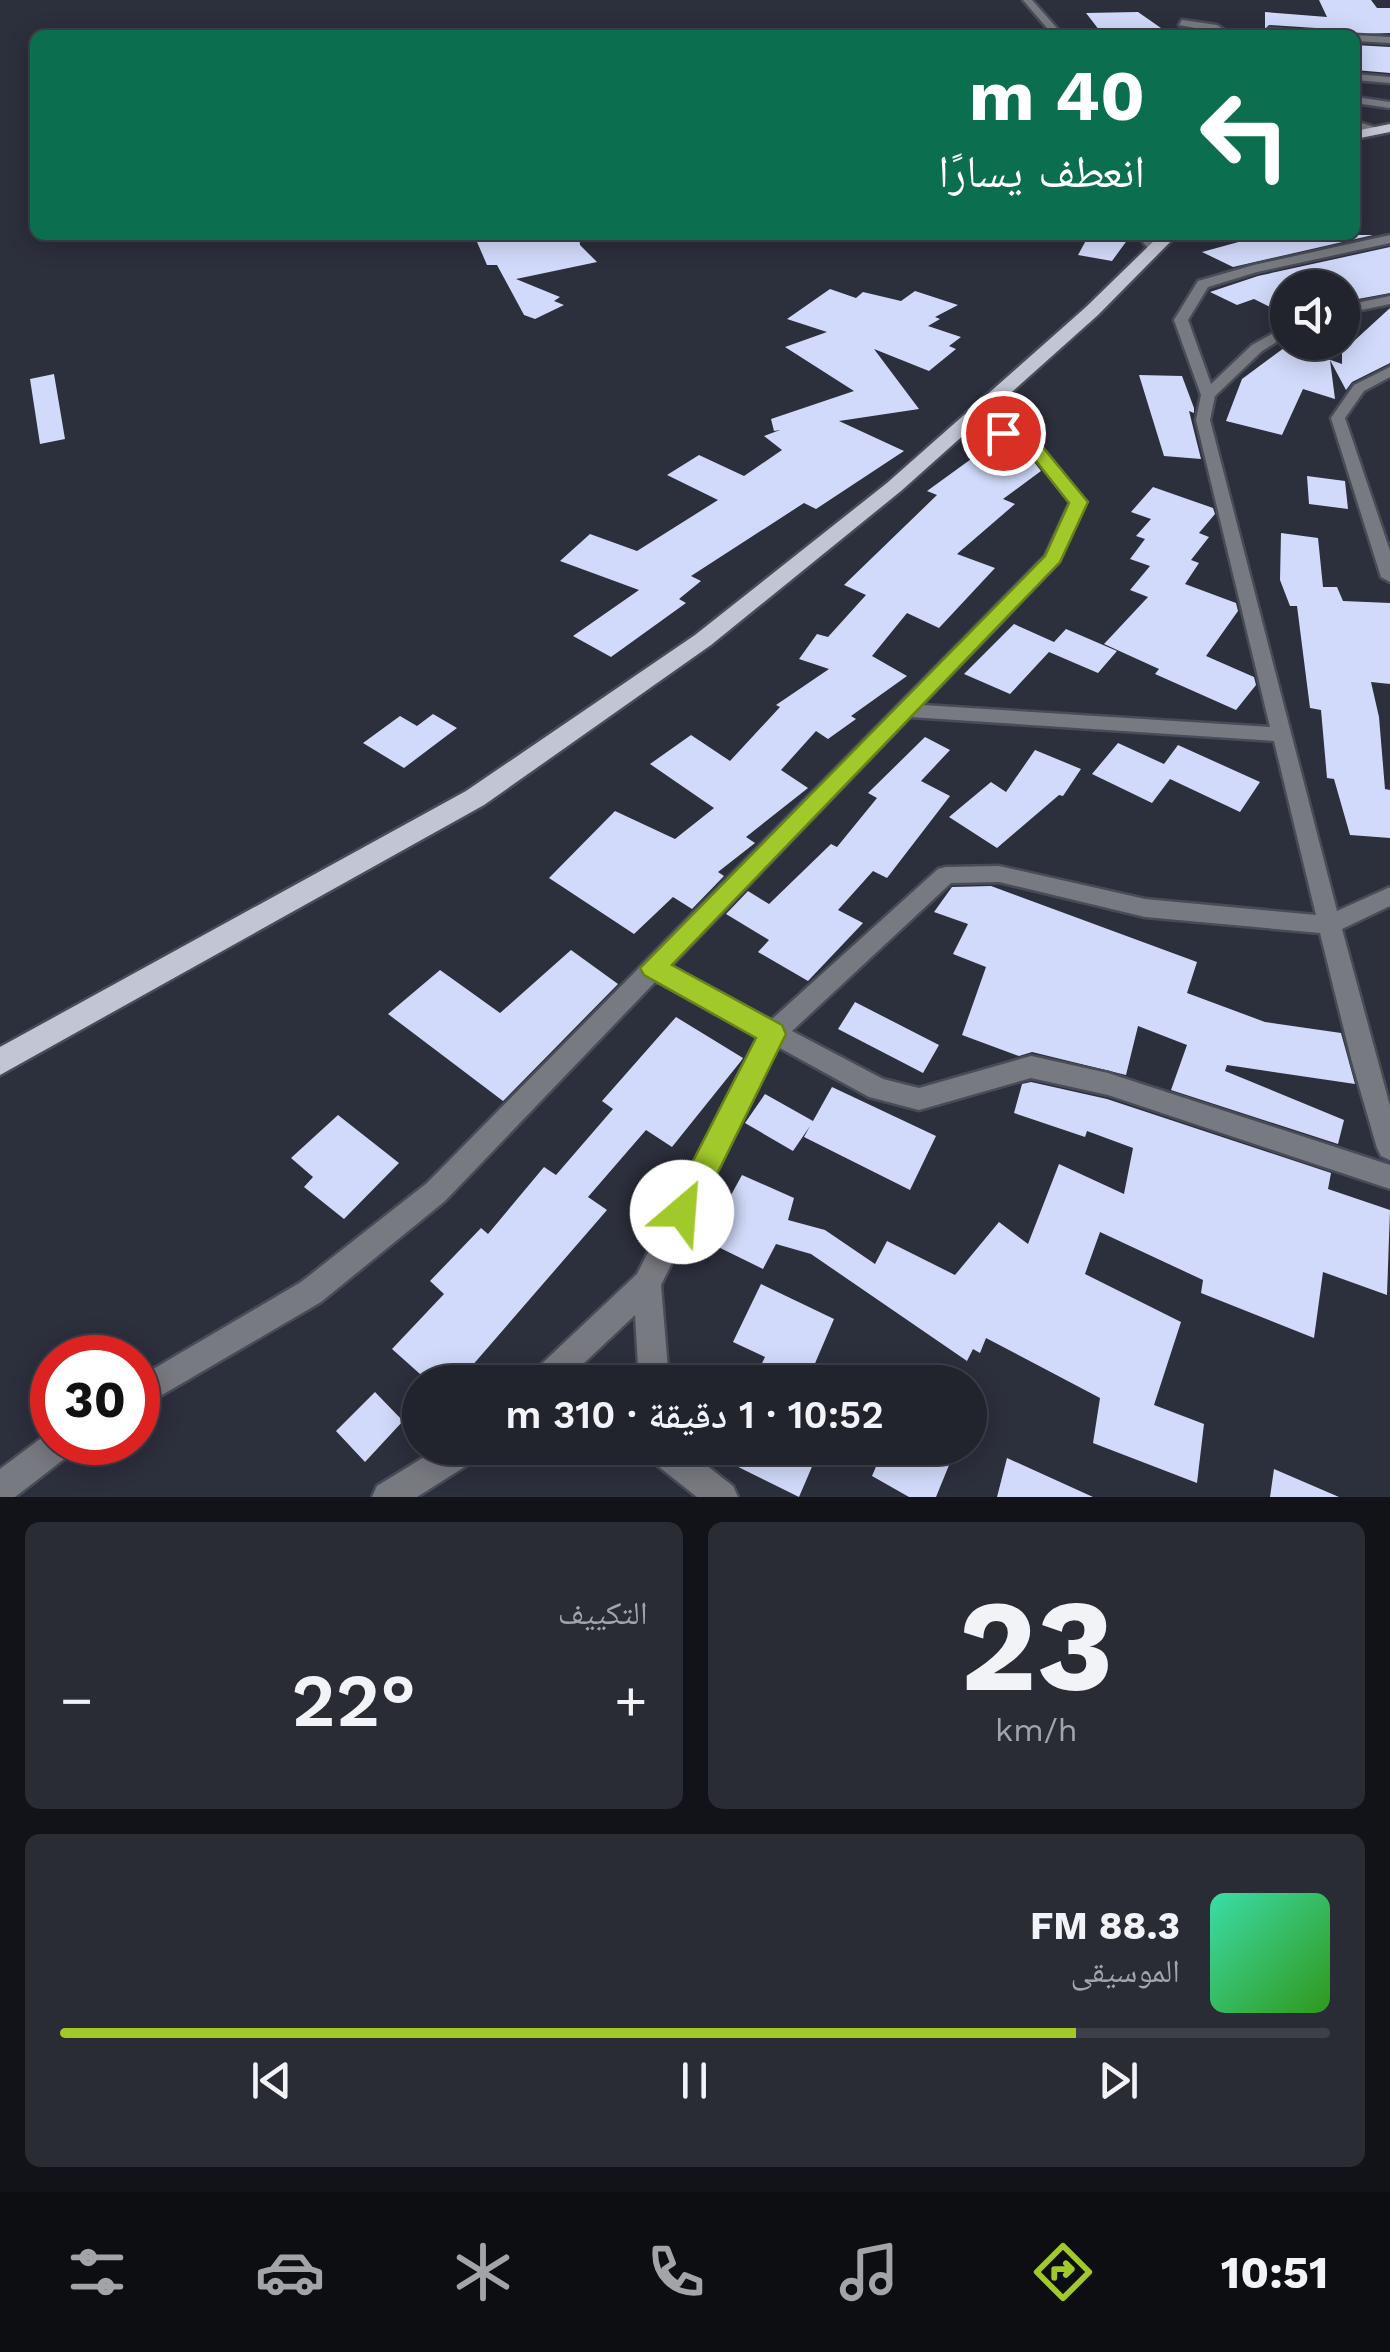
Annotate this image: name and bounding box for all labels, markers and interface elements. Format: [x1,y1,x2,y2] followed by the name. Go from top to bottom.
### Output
[969,55,1145,137] text: 40 m
[1180,70,1310,200] icon: left
[938,145,1145,198] text: انعطف يسارًا
[1270,270,1360,360] map controls
[1270,270,1360,360] button: sound
[961,391,1046,476] pin
[976,406,1031,461] icon: arrive
[630,1160,734,1264] position arrow
[30,1335,160,1465] speed limit sign: 30
[505,1393,884,1437] text: 10:52 · 1 دقيقة · 310 m
[959,1569,1114,1722] text: 23
[558,1594,648,1632] text: التكييف
[291,1656,416,1744] text: 22°
[60,1668,93,1732] text: −
[614,1668,648,1732] text: +
[995,1711,1077,1749] text: km/h
[1030,1904,1180,1948] text: 88.3 FM
[1070,1952,1180,1990] text: الموسيقى
[244,2053,299,2108] icon: previous
[667,2053,722,2108] icon: pause
[1091,2053,1146,2108] icon: next
[62,2237,132,2307] icon: filters
[255,2237,325,2307] icon: car
[448,2237,518,2307] icon: climate
[641,2237,711,2307] icon: phone
[834,2237,904,2307] icon: music
[1028,2237,1098,2307] icon: directions
[1221,2246,1328,2299] text: 10:51

